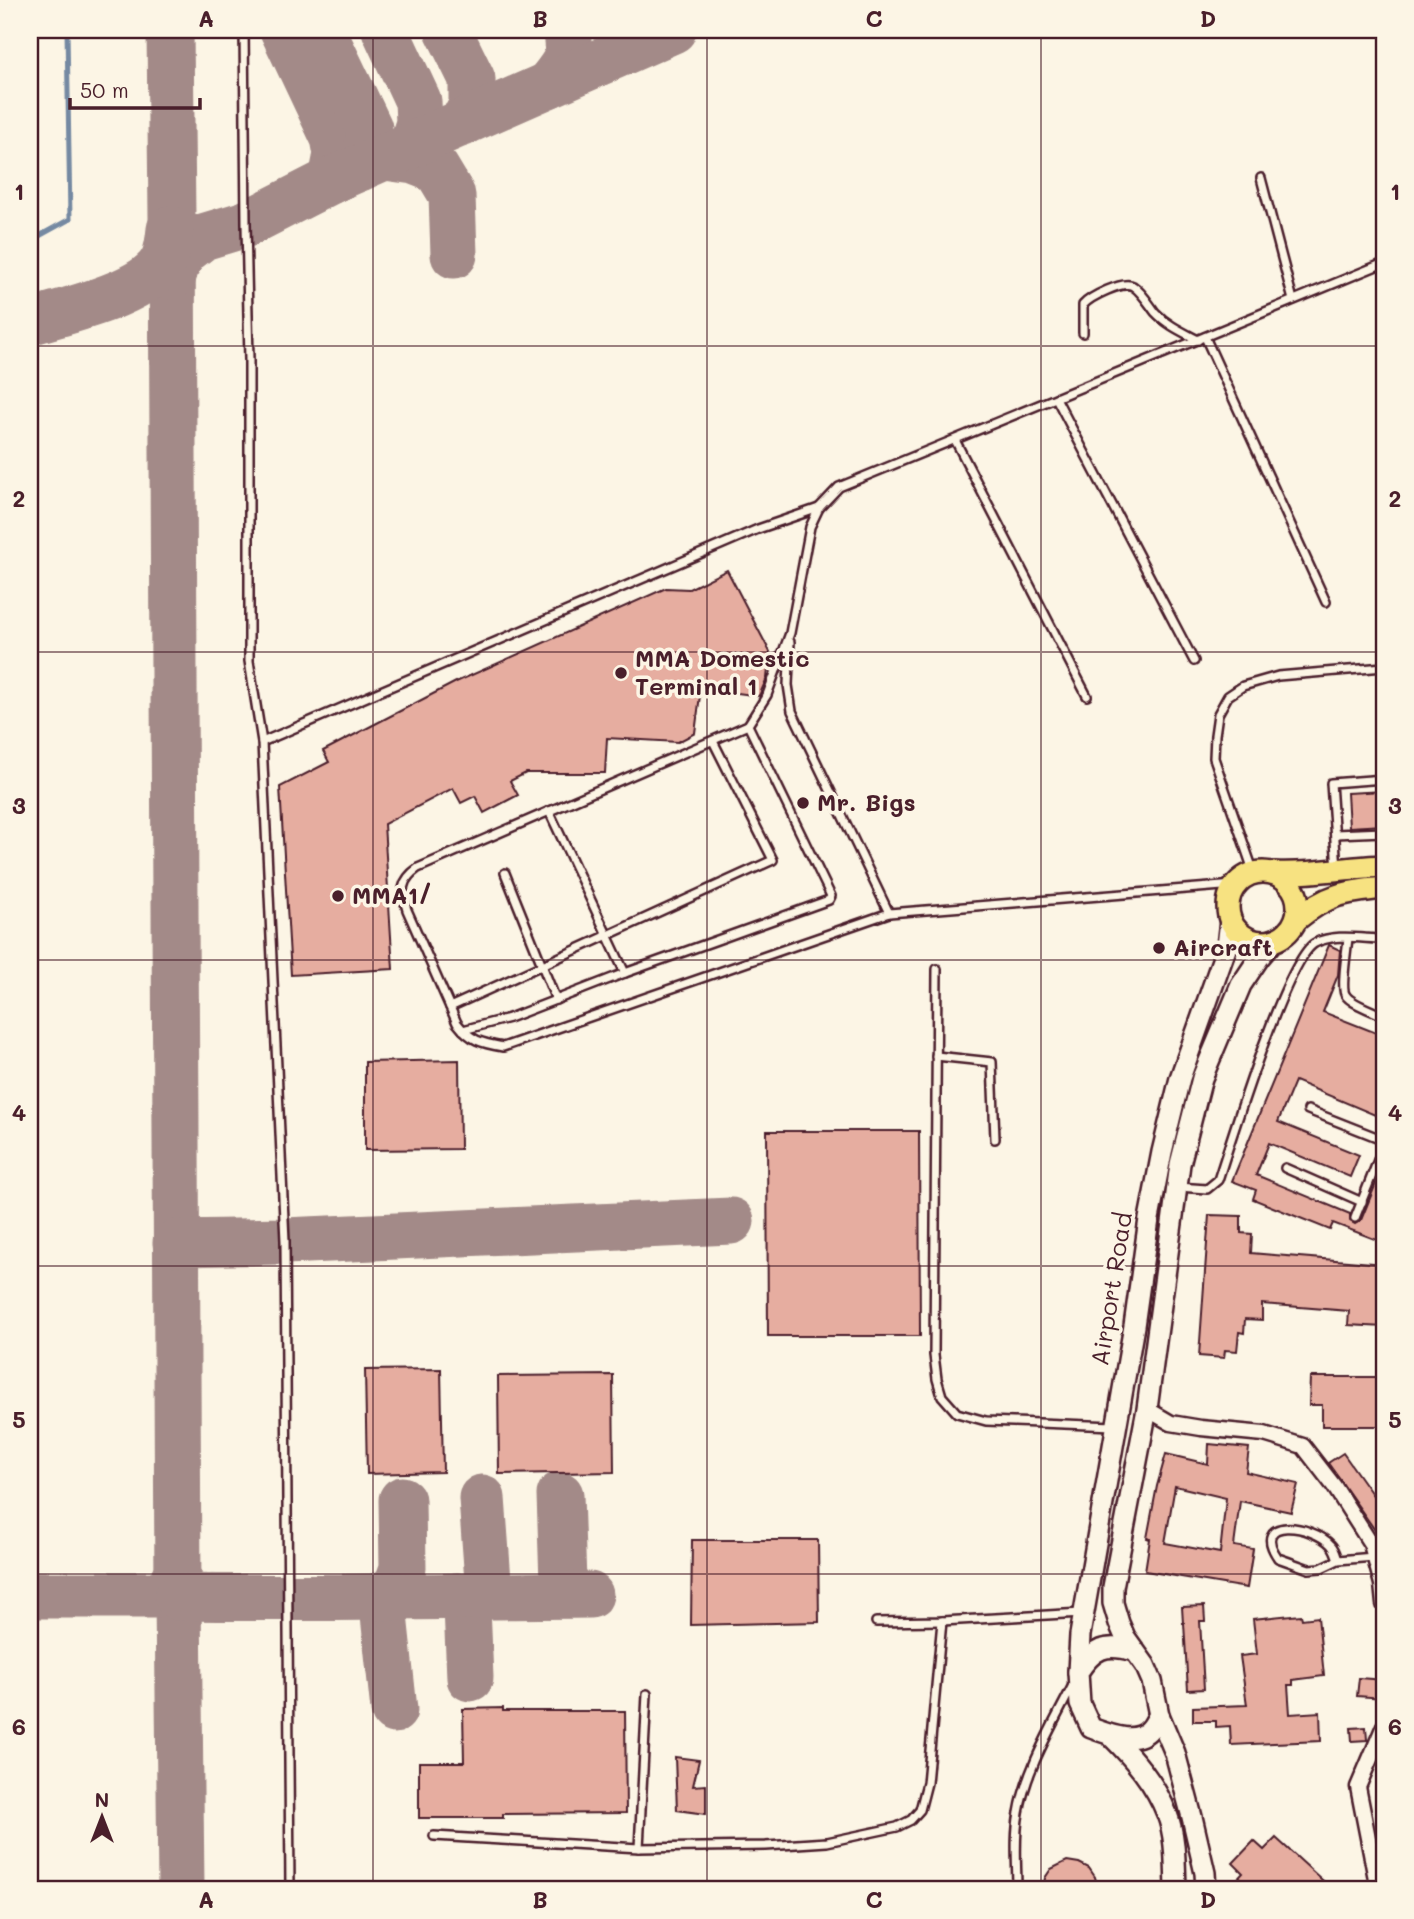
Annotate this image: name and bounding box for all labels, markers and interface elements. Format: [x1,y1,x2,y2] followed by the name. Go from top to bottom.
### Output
[198,3,214,33] text: A
[532,3,548,33] text: B
[865,3,883,33] text: C
[1200,3,1216,33] text: D
[70,66,200,110] scale bar
[80,76,129,103] text: 50 m
[14,176,24,206] text: 1
[1390,176,1400,206] text: 1
[13,483,25,513] text: 2
[1389,483,1401,513] text: 2
[635,642,810,701] place label: MMA Domestic Terminal 1
[613,665,629,681] marker: MMA Domestic Terminal 1
[817,786,916,817] place label: Mr. Bigs
[12,790,26,820] text: 3
[1388,790,1402,820] text: 3
[795,795,811,811] marker: Mr. Bigs
[352,879,432,910] place label: MMA1/
[330,888,346,904] marker: MMA1/
[1173,931,1273,962] place label: Aircraft
[1151,940,1167,956] marker: Aircraft
[12,1097,26,1127] text: 4
[1388,1097,1402,1127] text: 4
[1083,1210,1138,1368] street label: Airport Road
[12,1404,26,1434] text: 5
[1388,1404,1402,1434] text: 5
[12,1711,26,1741] text: 6
[1388,1711,1402,1741] text: 6
[66,1783,136,1853] north arrow
[95,1787,109,1812] text: N
[198,1884,214,1914] text: A
[532,1884,548,1914] text: B
[865,1884,883,1914] text: C
[1200,1884,1216,1914] text: D

